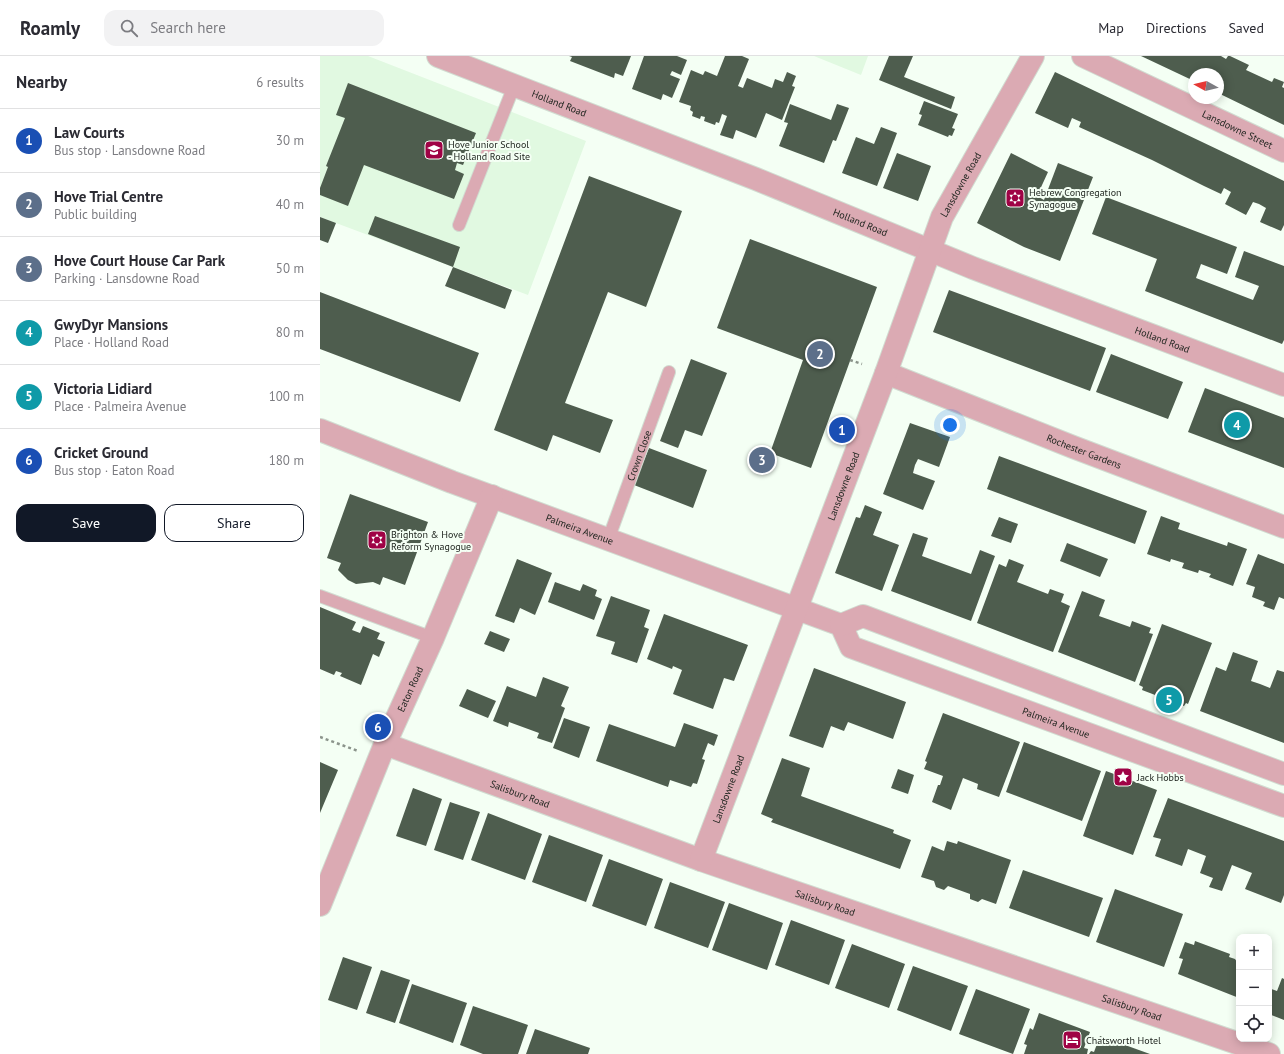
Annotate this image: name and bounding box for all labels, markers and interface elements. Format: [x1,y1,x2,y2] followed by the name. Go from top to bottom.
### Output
[104,10,384,46] search box
[20,16,80,40] text: Roamly
[118,17,140,39] icon: search
[150,18,226,37] text: Search here
[1098,19,1124,37] text: Map
[1146,19,1206,37] text: Directions
[1228,19,1264,37] text: Saved
[1188,68,1224,104] north arrow
[16,71,67,93] text: Nearby
[256,74,304,91] text: 6 results
[530,86,588,119] street label: Holland Road
[1200,107,1276,152] street label: Lansdowne Street
[54,123,124,142] text: Law Courts
[25,132,33,149] text: 1
[276,132,304,149] text: 30 m
[448,138,530,163] place label: Hove Junior School - Holland Road Site
[423,139,445,161] school or university icon: Hove Junior School - Holland Road Site
[54,142,205,159] text: Bus stop · Lansdowne Road
[937,150,984,219] street label: Lansdowne Road
[1029,186,1122,211] place label: Hebrew Congregation Synagogue
[54,187,163,206] text: Hove Trial Centre
[1004,187,1026,209] synagogue icon: Hebrew Congregation Synagogue
[25,196,33,213] text: 2
[276,196,304,213] text: 40 m
[831,205,890,239] street label: Holland Road
[54,206,137,223] text: Public building
[54,251,225,270] text: Hove Court House Car Park
[25,260,33,277] text: 3
[276,260,304,277] text: 50 m
[54,270,199,287] text: Parking · Lansdowne Road
[54,315,168,334] text: GwyDyr Mansions
[1133,323,1192,356] street label: Holland Road
[25,324,33,341] text: 4
[276,324,304,341] text: 80 m
[54,334,169,351] text: Place · Holland Road
[807,339,833,369] pin: 2
[54,379,152,398] text: Victoria Lidiard
[25,388,33,405] text: 5
[269,388,304,405] text: 100 m
[54,398,186,415] text: Place · Palmeira Avenue
[1224,410,1250,440] pin: 4
[829,415,855,445] pin: 1
[940,415,960,435] your location
[624,428,654,483] street label: Crown Close
[1045,431,1124,471] street label: Rochester Gardens
[54,443,148,462] text: Cricket Ground
[749,445,775,475] pin: 3
[824,450,862,522] street label: Lansdowne Road
[25,452,33,469] text: 6
[269,452,304,469] text: 180 m
[54,462,174,479] text: Bus stop · Eaton Road
[16,504,156,542] button: Save
[164,504,304,542] button: Share
[544,511,615,547] street label: Palmeira Avenue
[391,528,471,553] place label: Brighton & Hove Reform Synagogue
[366,529,388,551] synagogue icon: Brighton & Hove Reform Synagogue
[394,664,426,714] street label: Eaton Road
[1156,685,1182,715] pin: 5
[1021,704,1092,741] street label: Palmeira Avenue
[365,712,391,742] pin: 6
[709,753,747,825] street label: Lansdowne Road
[1112,766,1134,788] place icon: Jack Hobbs
[1136,771,1184,784] place label: Jack Hobbs
[489,777,552,810] street label: Salisbury Road
[794,886,857,919] street label: Salisbury Road
[1236,934,1272,1042] map controls
[1236,934,1272,970] button: +
[1236,970,1272,1006] button: −
[1100,991,1164,1023] street label: Salisbury Road
[1236,1006,1272,1042] button: locate
[1061,1029,1083,1051] hotel icon: Chatsworth Hotel
[1086,1034,1161,1047] place label: Chatsworth Hotel

